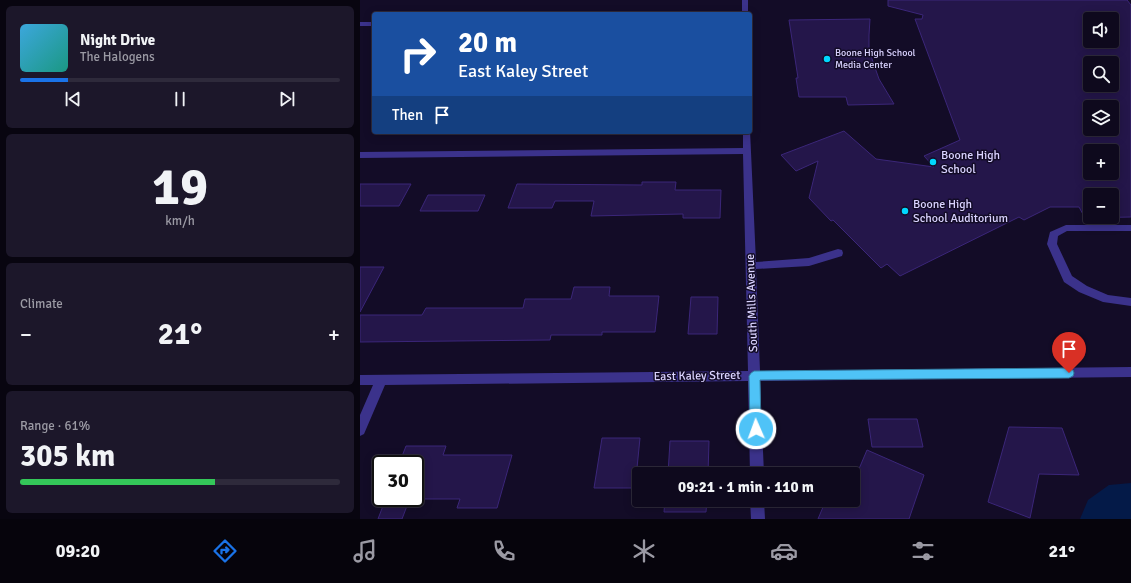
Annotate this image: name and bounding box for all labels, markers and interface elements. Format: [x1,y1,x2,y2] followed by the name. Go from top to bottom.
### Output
[1083,12,1119,224] map controls
[1083,12,1119,48] button: sound
[458,26,517,60] text: 20 m
[392,28,444,80] icon: right
[80,31,155,49] text: Night Drive
[835,47,916,71] place label: Boone High School Media Center
[80,49,155,65] text: The Halogens
[822,54,832,64] marker: Boone High School Media Center
[1083,56,1119,92] button: search
[458,60,588,82] text: East Kaley Street
[62,88,84,110] icon: previous
[169,88,191,110] icon: pause
[276,88,298,110] icon: next
[1083,100,1119,136] button: layers
[431,104,453,126] icon: arrive
[392,106,423,124] text: Then
[1083,144,1119,180] button: +
[941,148,1000,177] place label: Boone High School
[152,155,208,219] text: 19
[928,157,938,167] marker: Boone High School
[1083,188,1119,224] button: −
[913,197,1008,226] place label: Boone High School Auditorium
[900,206,910,216] marker: Boone High School Auditorium
[165,213,195,229] text: km/h
[743,254,761,352] street label: South Mills Avenue
[20,296,63,312] text: Climate
[158,316,202,353] text: 21°
[20,321,32,348] text: −
[328,321,340,348] text: +
[1052,332,1086,373] pin
[1058,338,1080,360] icon: arrive
[653,368,741,384] street label: East Kaley Street
[735,408,777,450] position arrow
[20,418,90,434] text: Range · 61%
[20,438,115,475] text: 305 km
[372,455,424,507] speed limit sign: 30
[678,478,814,496] text: 09:21 · 1 min · 110 m
[211,537,239,565] icon: directions
[351,537,379,565] icon: music
[490,537,518,565] icon: phone
[630,537,658,565] icon: climate
[770,537,798,565] icon: car
[909,537,937,565] icon: filters
[56,540,100,562] text: 09:20
[1049,540,1075,562] text: 21°

